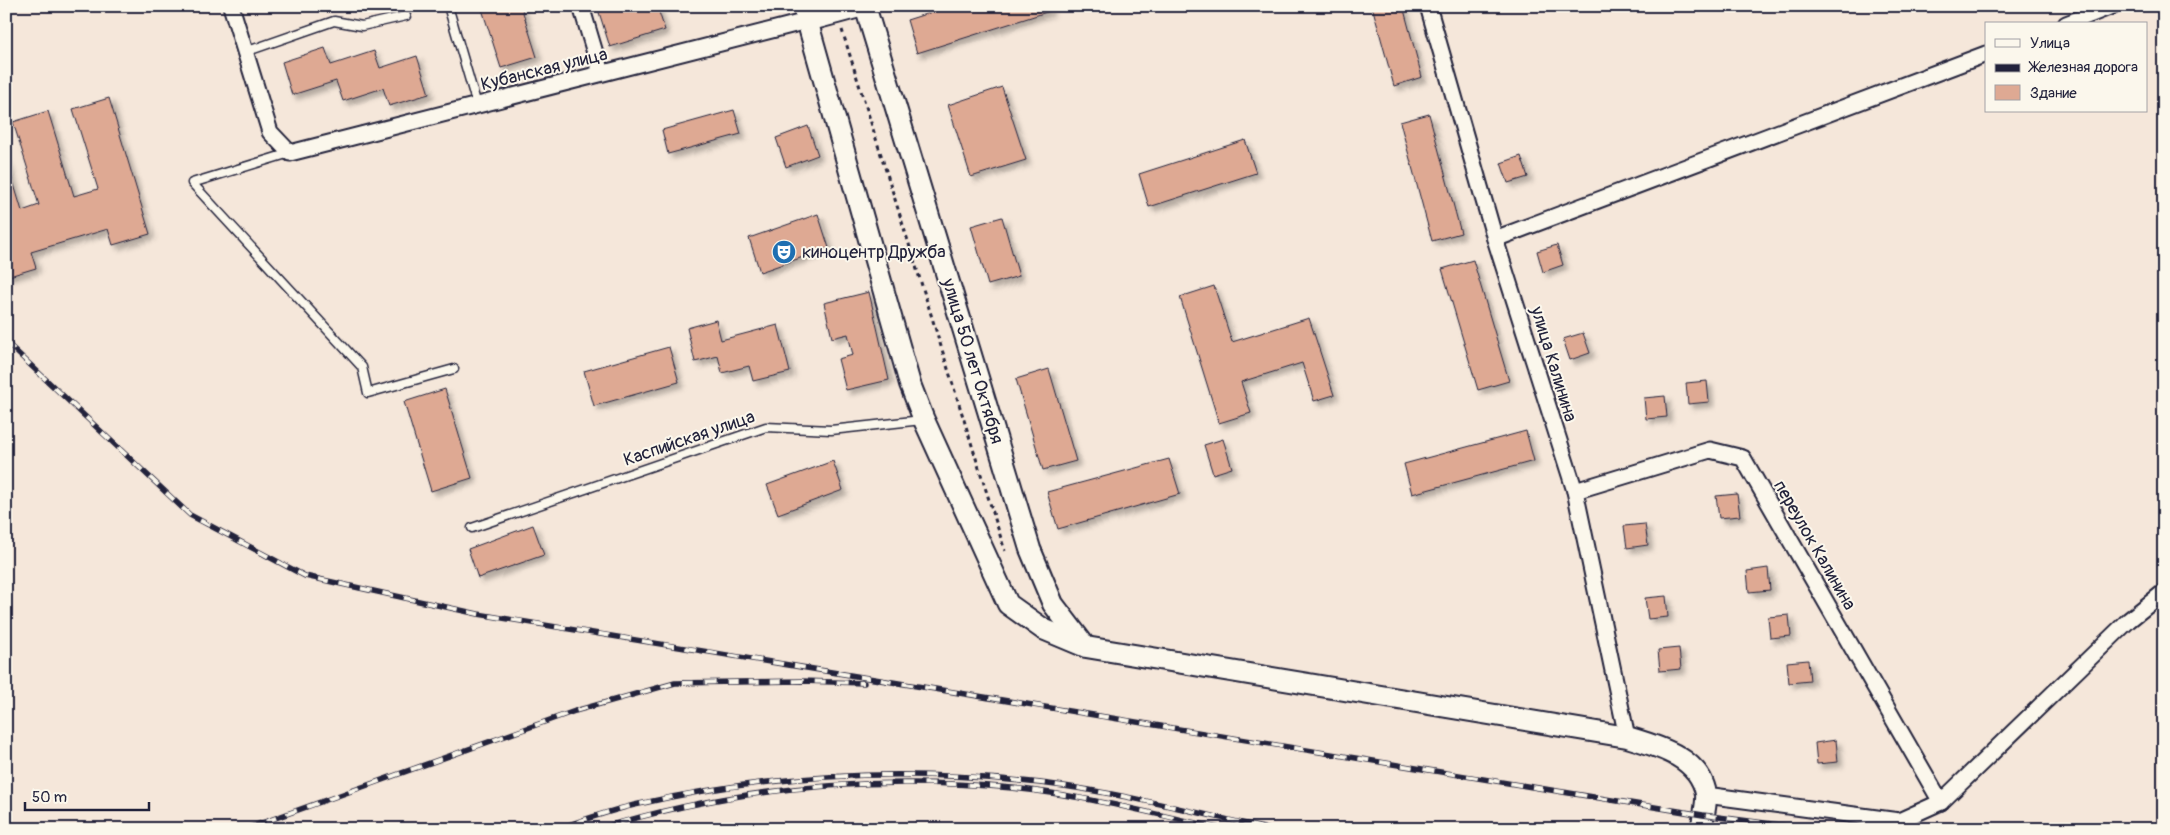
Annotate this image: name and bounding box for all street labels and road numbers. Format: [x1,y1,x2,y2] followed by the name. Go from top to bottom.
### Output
[478,43,610,96] street label: Кубанская улица
[936,275,1009,446] street label: улица 50 лет Октября
[1525,303,1582,425] street label: улица Калинина
[620,405,758,472] street label: Каспийская улица
[1768,476,1861,614] street label: переулок Калинина

